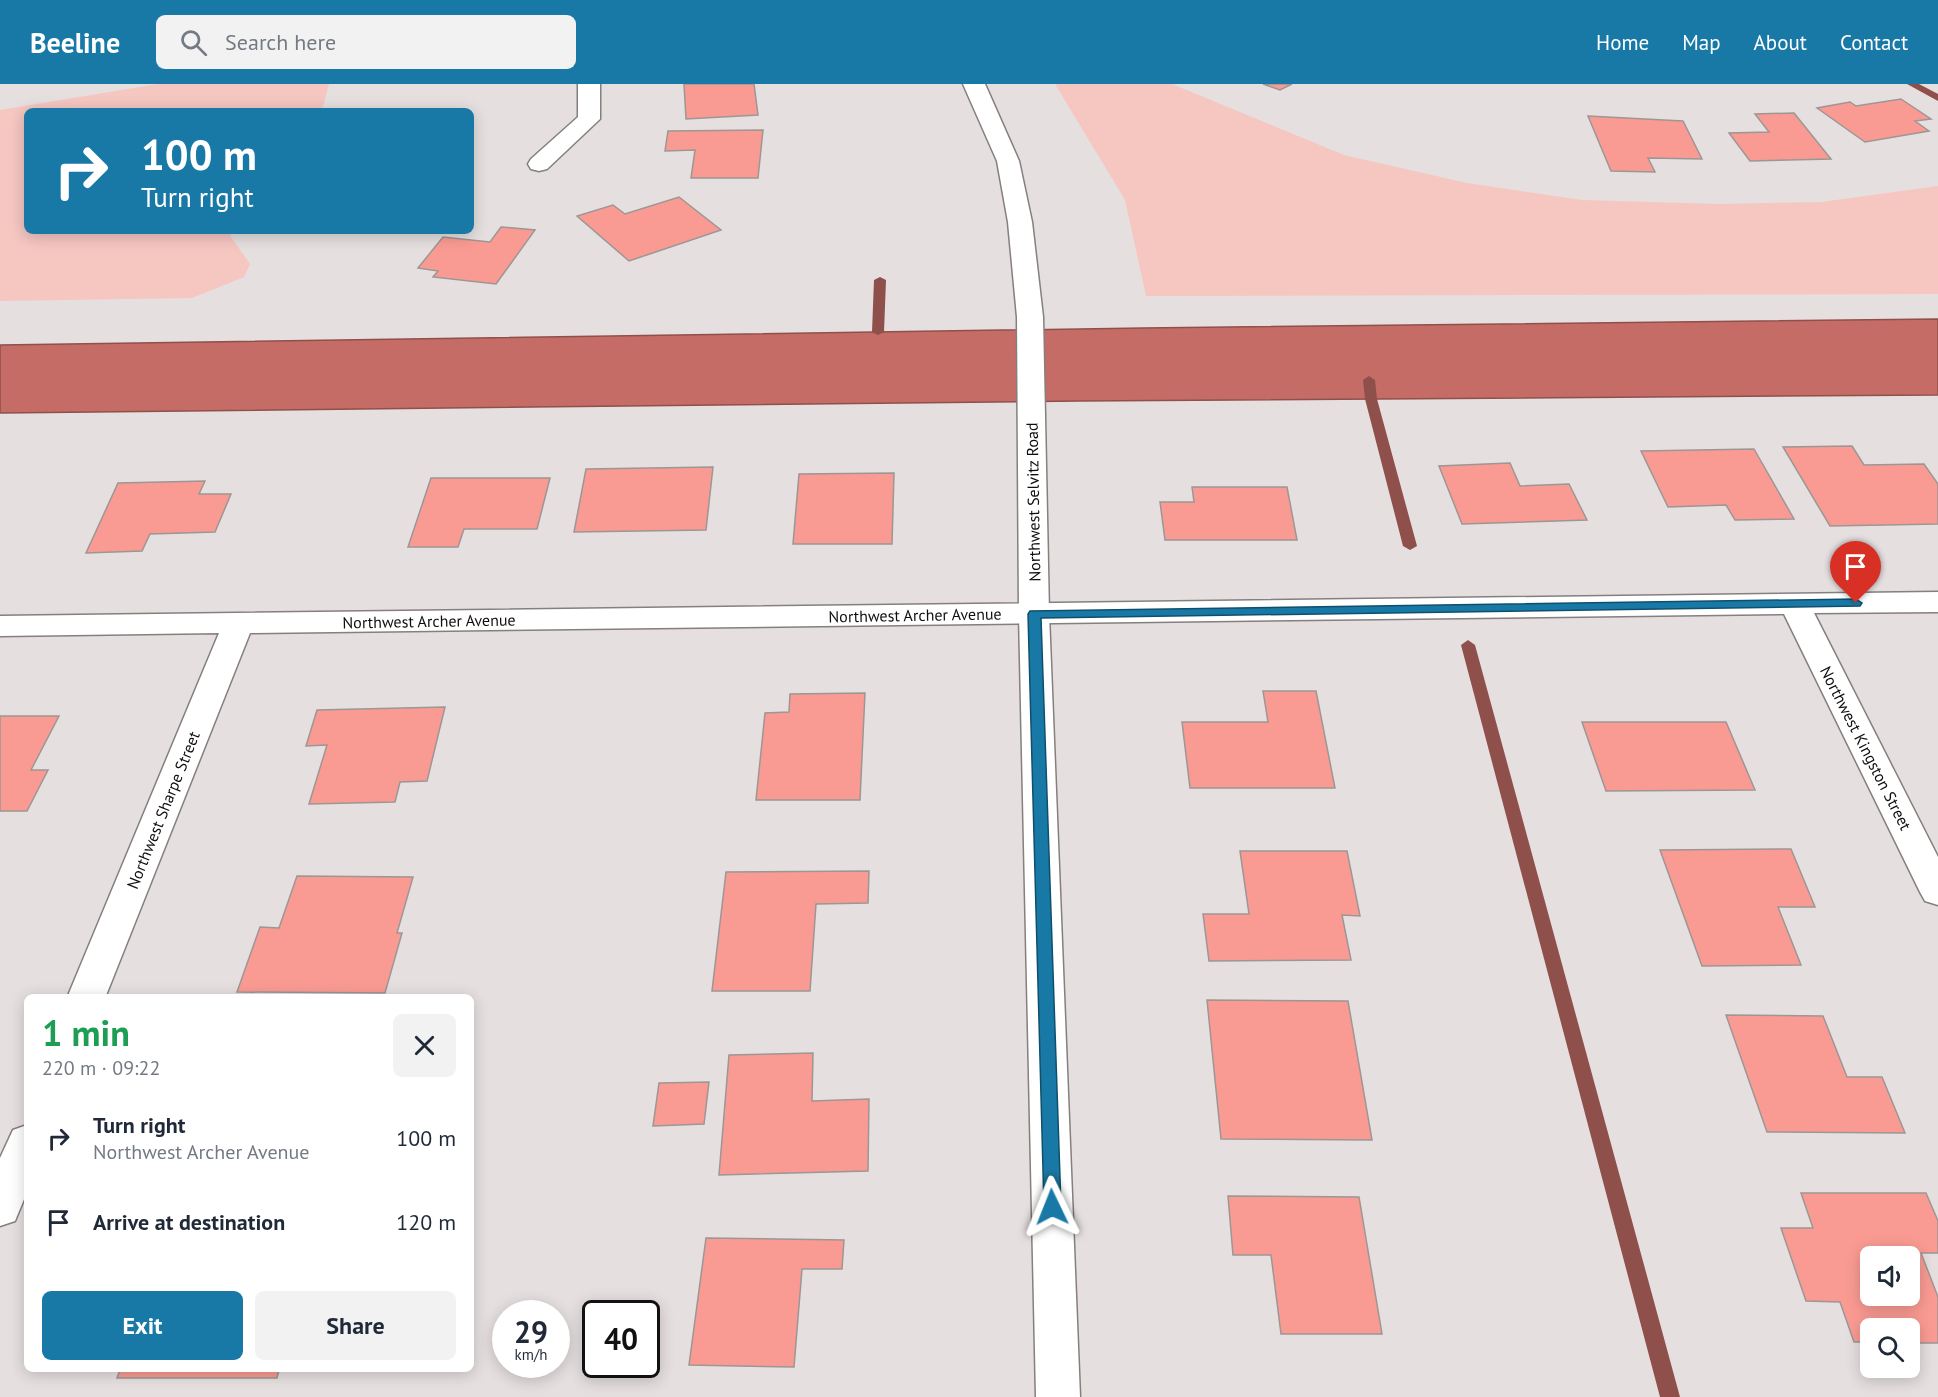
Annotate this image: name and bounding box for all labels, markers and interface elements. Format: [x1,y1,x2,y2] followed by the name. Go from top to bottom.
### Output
[156,15,576,69] search box
[30,24,120,61] text: Beeline
[177,26,210,59] icon: search
[225,28,336,56] text: Search here
[1596,29,1649,56] text: Home
[1682,29,1721,56] text: Map
[1754,29,1807,56] text: About
[1840,29,1908,56] text: Contact
[141,127,257,182] text: 100 m
[42,132,120,210] icon: right
[141,180,254,214] text: Turn right
[1022,422,1044,582] street label: Northwest Selvitz Road
[1830,541,1881,603] pin
[1839,550,1872,583] icon: arrive
[828,603,1002,627] street label: Northwest Archer Avenue
[342,609,516,633] street label: Northwest Archer Avenue
[1816,663,1916,834] street label: Northwest Kingston Street
[122,728,204,892] street label: Northwest Sharpe Street
[42,1009,130,1056] text: 1 min
[393,1014,456,1077] button: close
[42,1055,160,1081] text: 220 m · 09:22
[93,1111,185,1139] text: Turn right
[42,1122,75,1155] icon: right
[396,1124,456,1152] text: 100 m
[93,1139,309,1165] text: Northwest Archer Avenue
[1020,1175,1084,1239] position arrow
[42,1206,75,1239] icon: arrive
[93,1208,285,1236] text: Arrive at destination
[396,1208,456,1236] text: 120 m
[1860,1246,1920,1378] map controls
[1860,1246,1920,1306] button: sound
[42,1291,243,1360] button: Exit
[255,1291,456,1360] button: Share
[582,1300,660,1378] speed limit sign: 40
[514,1312,548,1351] text: 29
[1860,1318,1920,1378] button: search
[515,1345,547,1364] text: km/h

